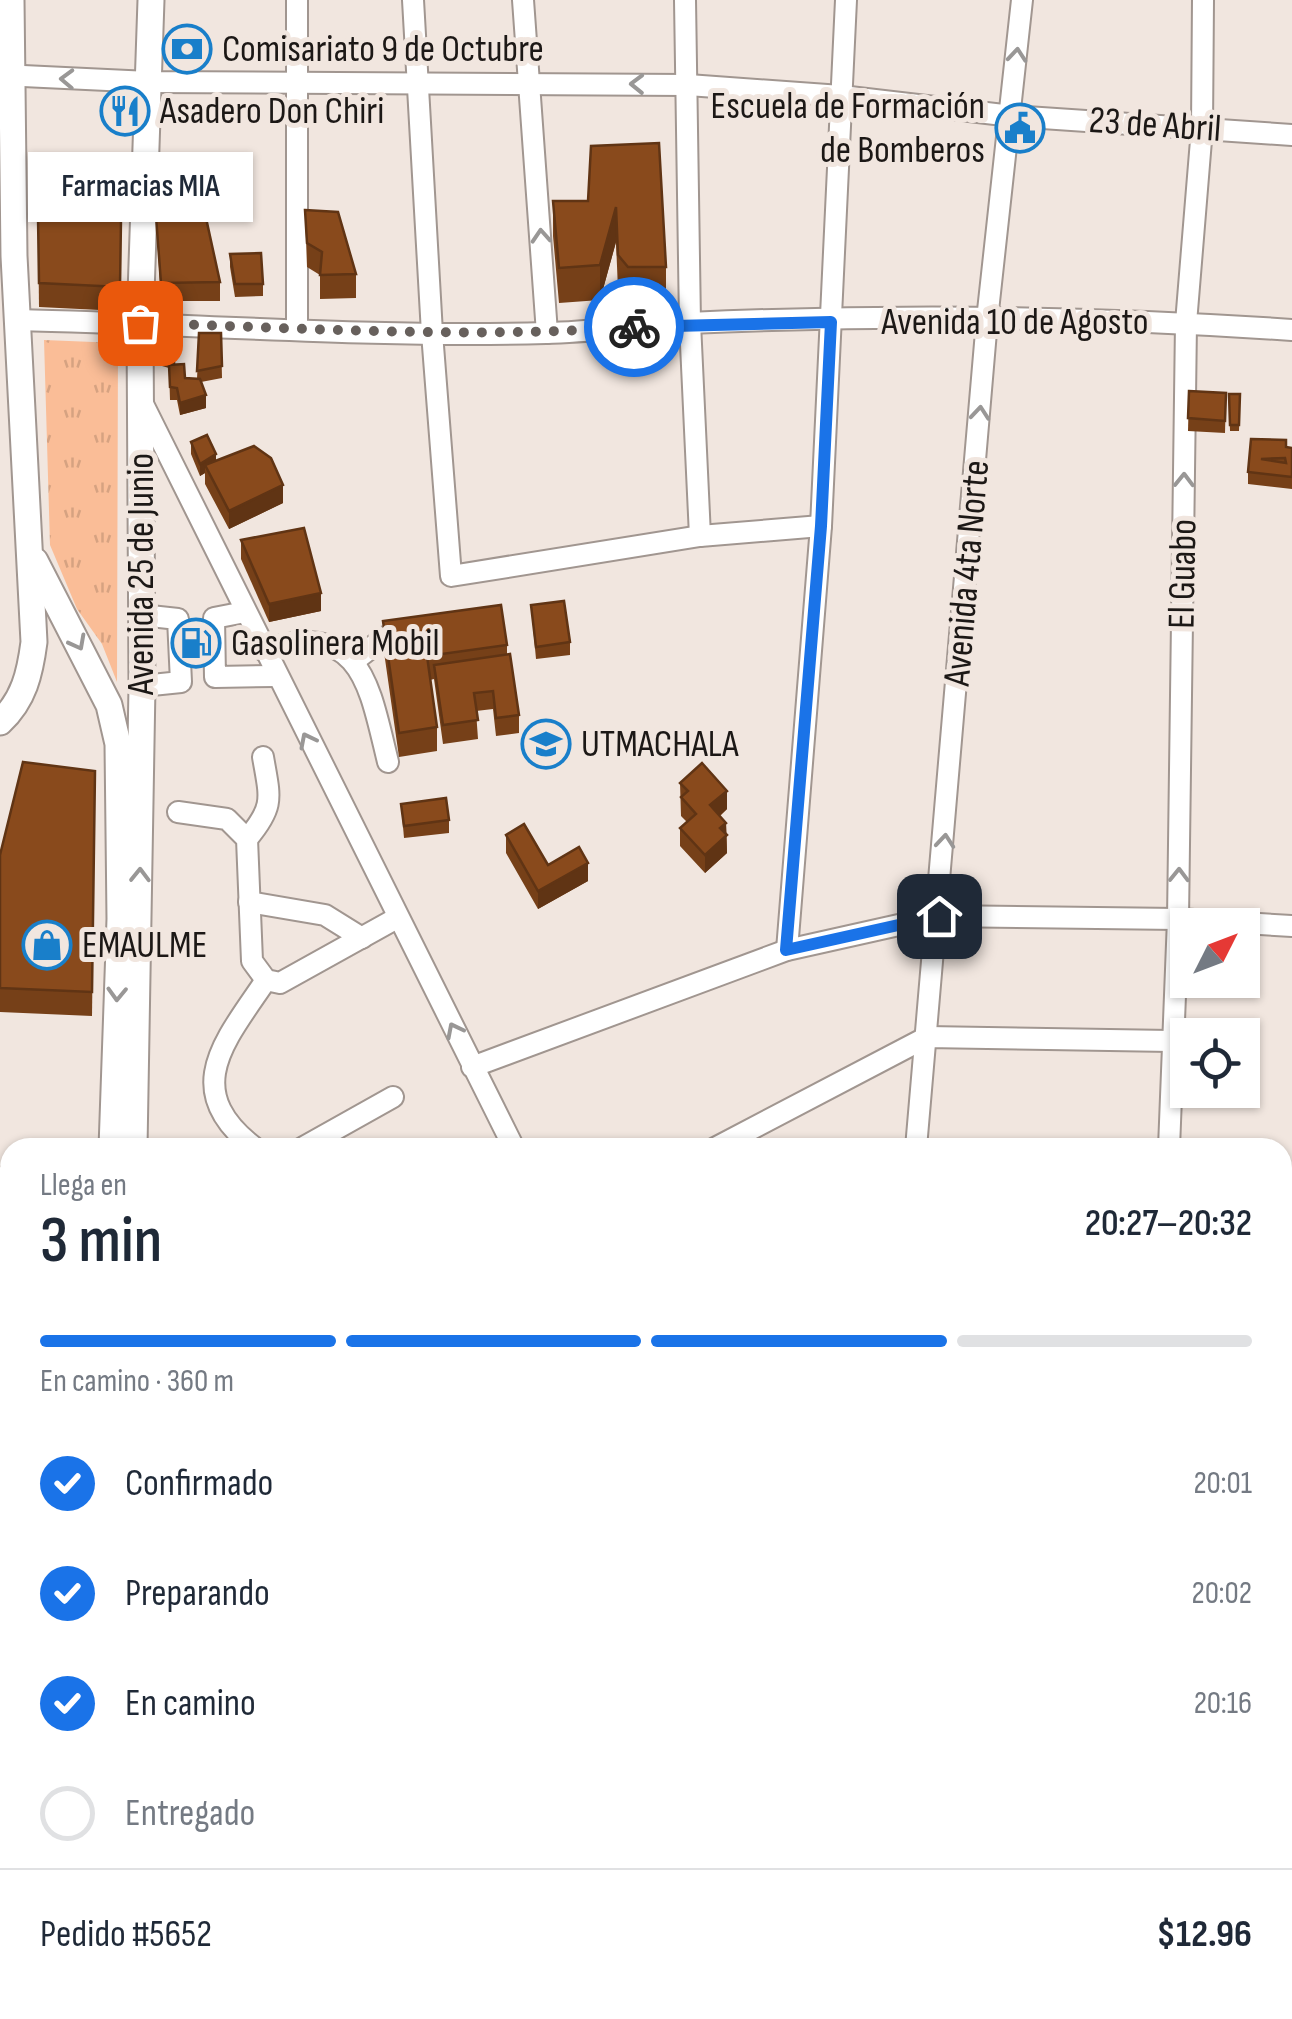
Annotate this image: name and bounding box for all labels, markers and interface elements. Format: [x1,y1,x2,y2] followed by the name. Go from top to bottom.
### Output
[161,23,213,75] bank icon: Comisariato 9 de Octubre
[222,27,544,72] place label: Comisariato 9 de Octubre
[1006,46,1028,62] one-way arrow
[58,69,74,90] one-way arrow
[628,73,644,94] one-way arrow
[711,84,985,173] place label: Escuela de Formación de Bomberos
[99,85,151,137] restaurant icon: Asadero Don Chiri
[159,89,384,134] place label: Asadero Don Chiri
[1087,98,1223,152] street label: 23 de Abril
[994,102,1046,154] public building icon: Escuela de Formación de Bomberos
[28,153,252,223] callout: Farmacias MIA
[61,167,220,206] text: Farmacias MIA
[530,227,552,243] one-way arrow
[584,277,684,377] courier
[98,281,183,366] pin
[113,296,168,351] icon: bag
[607,300,662,355] icon: bike
[880,300,1149,345] street label: Avenida 10 de Agosto
[968,404,990,420] one-way arrow
[119,453,164,696] street label: Avenida 25 de Junio
[935,458,999,689] street label: Avenida 4ta Norte
[1173,472,1195,488] one-way arrow
[1160,519,1206,629] street label: El Guabo
[170,617,222,669] fuel station icon: Gasolinera Mobil
[231,621,440,666] place label: Gasolinera Mobil
[65,632,85,650] one-way arrow
[520,718,572,770] school or university icon: UTMACHALA
[581,722,739,767] place label: UTMACHALA
[300,732,319,750] one-way arrow
[934,833,956,849] one-way arrow
[129,867,151,882] one-way arrow
[1168,867,1190,882] one-way arrow
[897,874,982,959] pin
[912,889,967,944] icon: home
[1170,908,1260,998] north arrow
[1170,908,1260,1108] map controls
[21,919,73,971] shop icon: EMAULME
[82,923,207,968] place label: EMAULME
[106,987,127,1003] one-way arrow
[1170,1018,1260,1108] button: locate
[446,1022,466,1040] one-way arrow
[40,1166,127,1205] text: Llega en
[1085,1201,1252,1246] text: 20:27–20:32
[40,1203,162,1281] text: 3 min
[40,1362,234,1401] text: En camino · 360 m
[40,1456,95,1511] icon: check
[125,1461,273,1506] text: Confirmado
[1193,1464,1252,1503] text: 20:01
[40,1566,95,1621] icon: check
[125,1571,270,1616] text: Preparando
[1191,1574,1252,1613] text: 20:02
[40,1676,95,1731] icon: check
[125,1681,256,1726] text: En camino
[1194,1684,1252,1723] text: 20:16
[125,1791,255,1836] text: Entregado
[40,1912,212,1957] text: Pedido #5652
[1157,1912,1252,1957] text: $12.96

